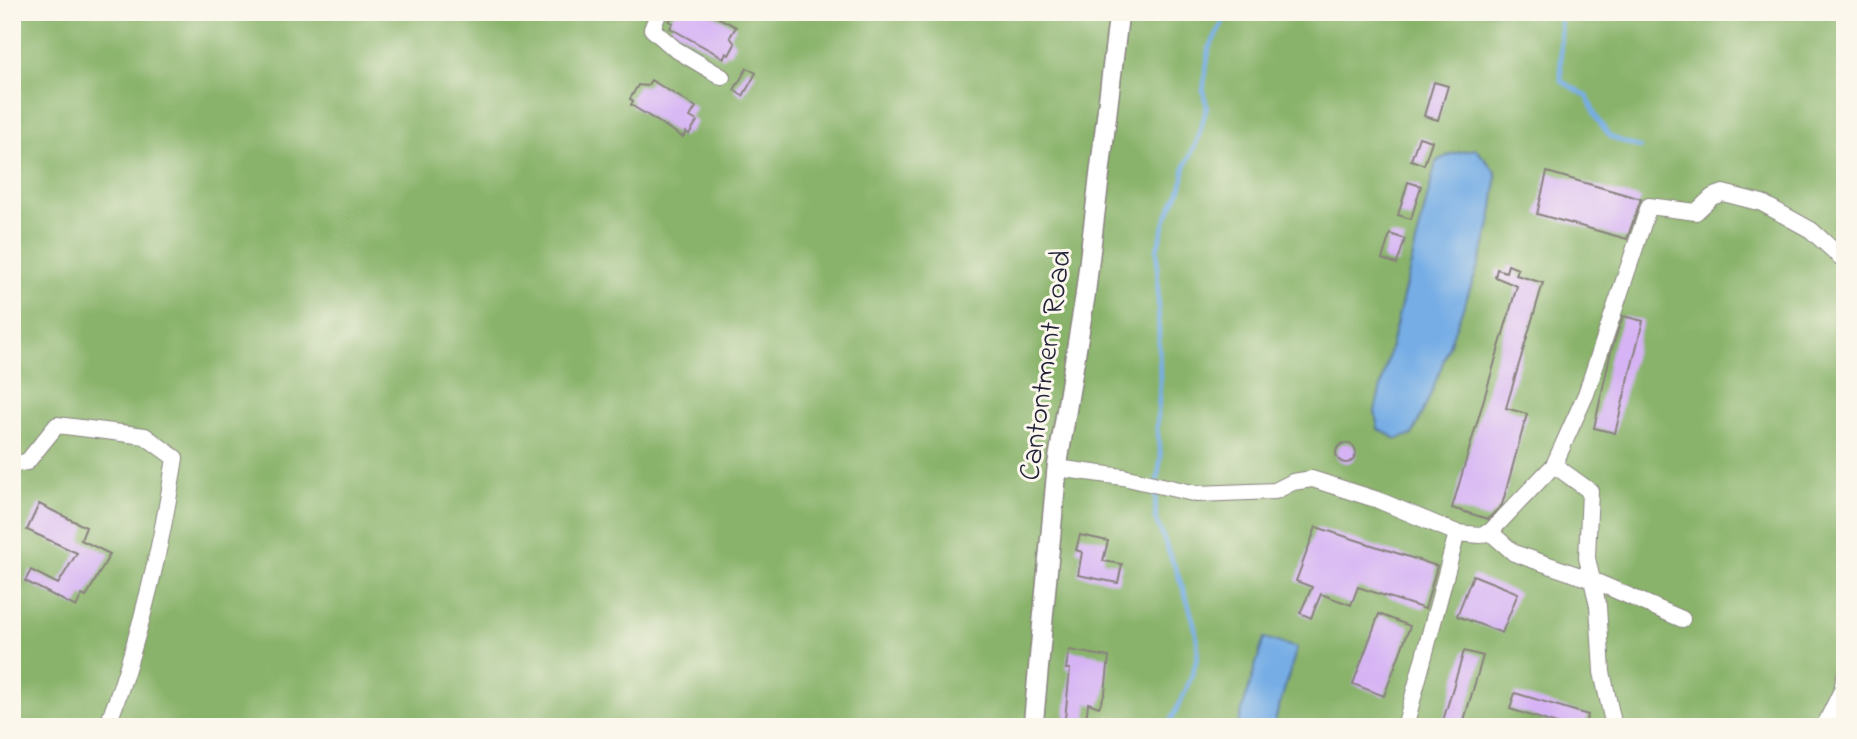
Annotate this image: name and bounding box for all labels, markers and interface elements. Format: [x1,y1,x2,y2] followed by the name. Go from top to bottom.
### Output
[1009,247,1085,484] street label: Cantontment Road

